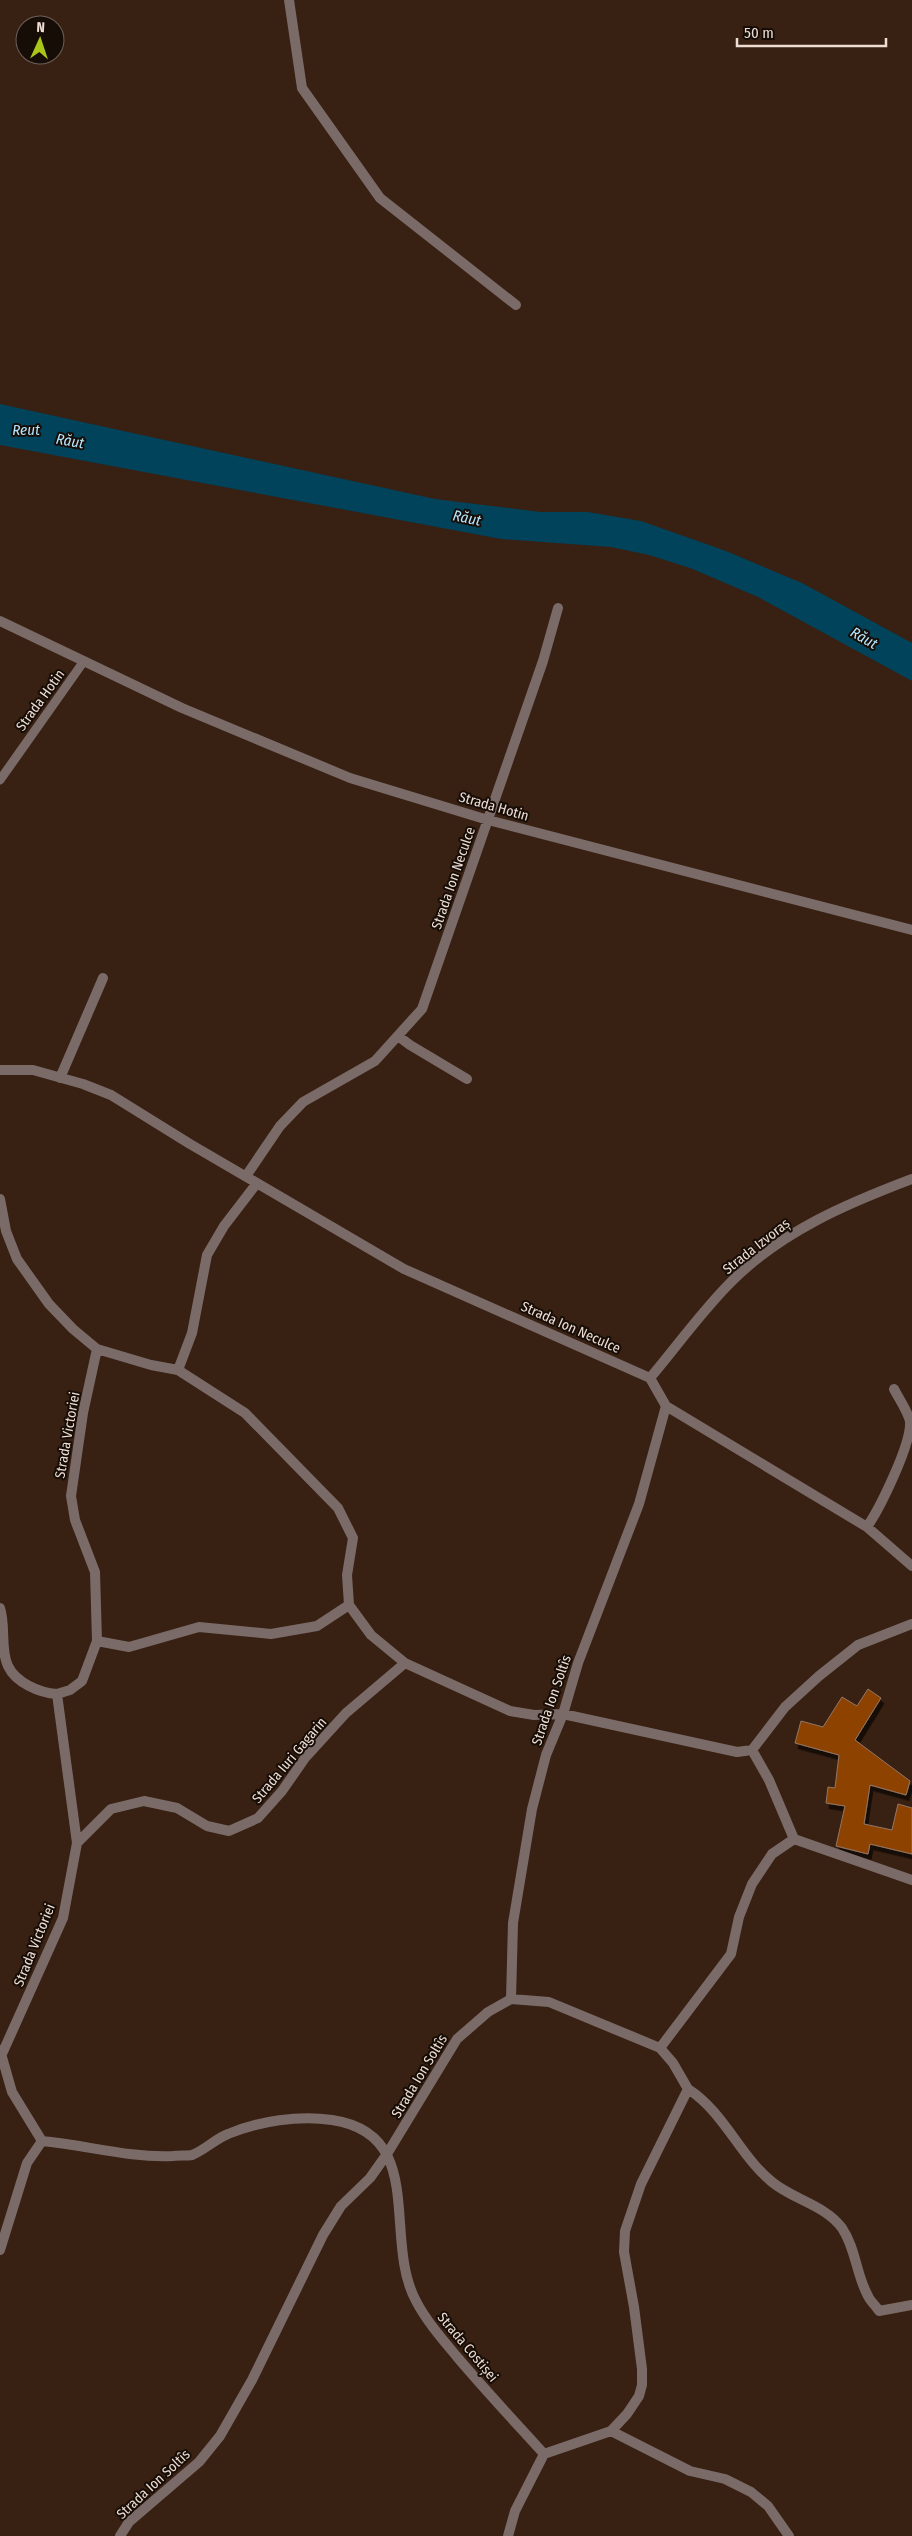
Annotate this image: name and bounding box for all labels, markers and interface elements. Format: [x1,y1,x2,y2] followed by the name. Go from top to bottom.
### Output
[15,15,65,65] north arrow
[737,15,886,47] scale bar
[36,19,45,36] text: N
[744,24,774,42] text: 50 m
[12,421,40,439] water label: Reut
[54,430,86,452] water label: Răut
[451,506,483,530] water label: Răut
[847,623,881,653] water label: Răut
[12,666,68,734] street label: Strada Hotin
[457,788,531,825] street label: Strada Hotin
[428,825,479,932] street label: Strada Ion Neculce
[719,1215,794,1279] street label: Strada Izvoraș
[518,1298,623,1357] street label: Strada Ion Neculce
[52,1390,83,1480] street label: Strada Victoriei
[528,1653,575,1748] street label: Strada Ion Soltîs
[249,1714,330,1807] street label: Strada Iuri Gagarin
[10,1901,59,1989] street label: Strada Victoriei
[388,2031,451,2121] street label: Strada Ion Soltîs
[433,2309,502,2386] street label: Strada Costișei
[113,2446,194,2523] street label: Strada Ion Soltîs

